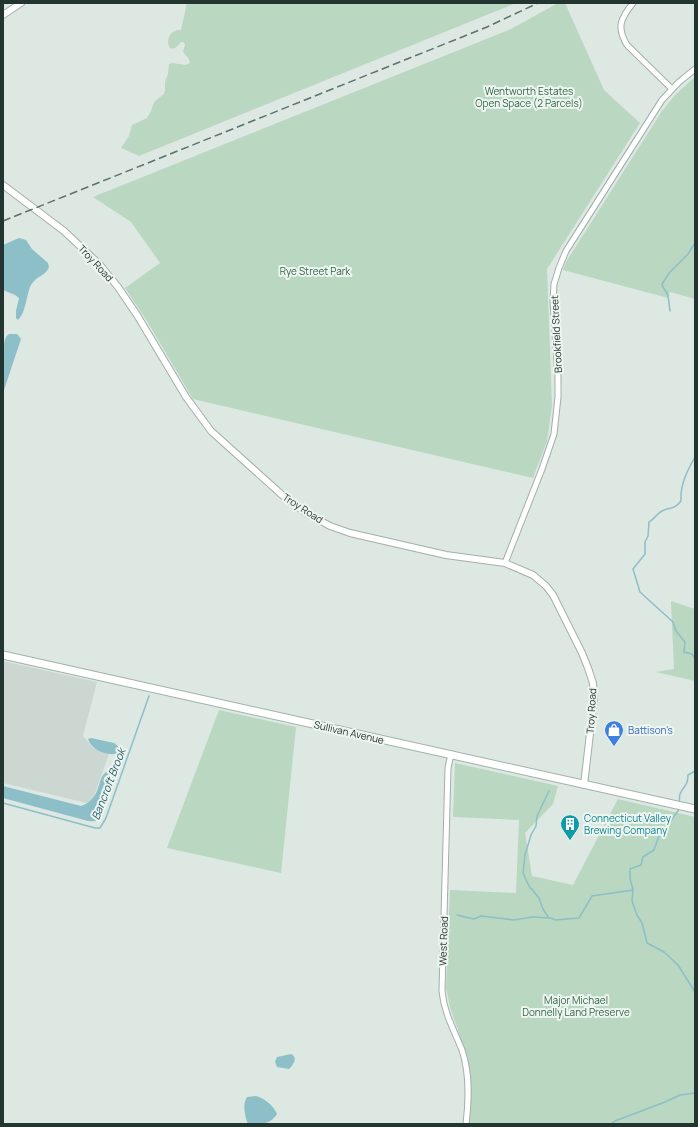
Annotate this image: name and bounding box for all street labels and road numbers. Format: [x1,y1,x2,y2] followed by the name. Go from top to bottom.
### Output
[75,242,117,285] street label: Troy Road
[547,295,565,373] street label: Brookfield Street
[280,490,326,526] street label: Troy Road
[583,688,599,734] street label: Troy Road
[313,717,386,747] street label: Sullivan Avenue
[435,916,451,966] street label: West Road

